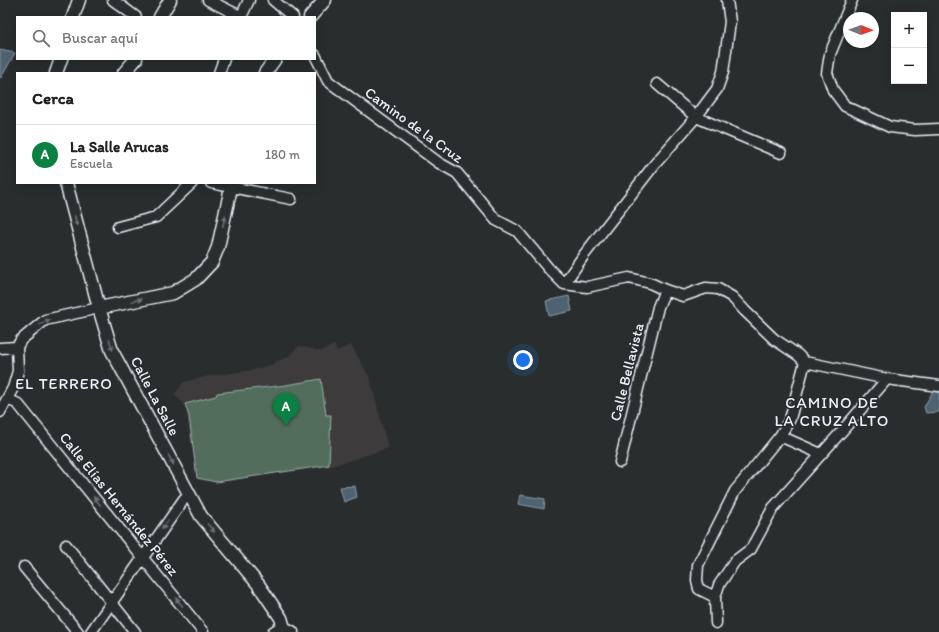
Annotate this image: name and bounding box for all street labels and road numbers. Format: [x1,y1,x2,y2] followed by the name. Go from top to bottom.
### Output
[361,83,467,167] street label: Camino de la Cruz
[606,321,648,423] street label: Calle Bellavista
[127,353,183,439] street label: Calle La Salle
[56,429,183,580] street label: Calle Elías Hernández Pérez

